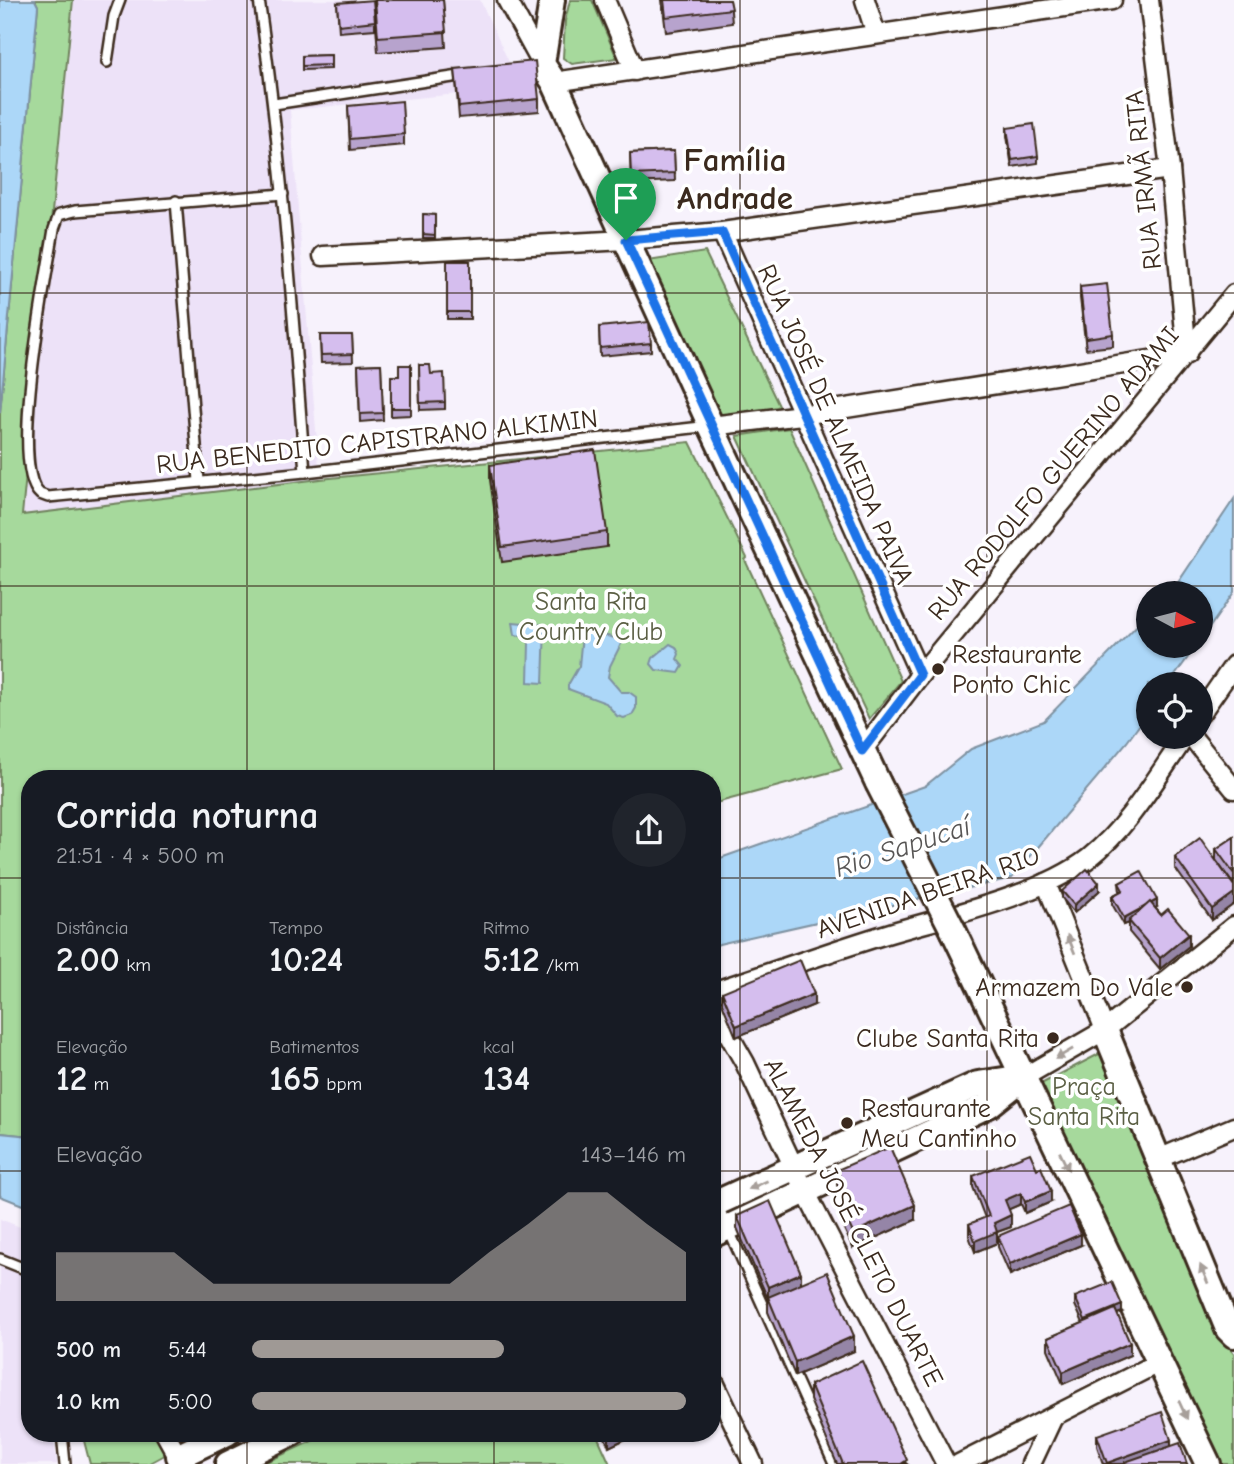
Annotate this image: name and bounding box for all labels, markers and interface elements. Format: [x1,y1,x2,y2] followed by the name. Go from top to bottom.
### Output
[1119,89,1168,271] street label: RUA IRMÃ RITA
[677,141,793,217] district label: Família Andrade
[596,168,656,240] pin
[607,179,645,217] icon: arrive
[751,259,920,589] street label: RUA JOSÉ DE ALMEIDA PAIVA
[922,321,1185,626] street label: RUA RODOLFO GUERINO ADAMI
[155,404,599,480] street label: RUA BENEDITO CAPISTRANO ALKIMIN
[1136,581,1213,658] north arrow
[1136,581,1213,749] map controls
[519,587,663,647] park label: Santa Rita Country Club
[952,640,1082,700] place label: Restaurante Ponto Chic
[930,661,946,677] marker: Restaurante Ponto Chic
[1136,672,1213,749] button: locate
[612,793,686,867] button: share
[56,794,319,838] text: Corrida noturna
[830,809,978,884] water label: Rio Sapucaí
[813,841,1044,945] street label: AVENIDA BEIRA RIO
[56,842,225,869] text: 21:51 · 4 × 500 m
[56,917,129,939] text: Distância
[269,917,323,939] text: Tempo
[483,917,530,939] text: Ritmo
[1065,933,1076,954] one-way arrow
[56,939,120,980] text: 2.00
[269,939,343,980] text: 10:24
[483,939,540,980] text: 5:12
[120,954,151,976] text: km
[540,954,579,976] text: /km
[975,973,1173,1003] place label: Armazem Do Vale
[1179,979,1195,995] marker: Armazem Do Vale
[856,1024,1039,1054] place label: Clube Santa Rita
[1045,1030,1061,1046] marker: Clube Santa Rita
[56,1036,128,1058] text: Elevação
[269,1036,359,1058] text: Batimentos
[483,1036,515,1058] text: kcal
[1055,1048,1074,1060] one-way arrow
[757,1053,950,1391] street label: ALAMEDA JOSÉ CLETO DUARTE
[56,1058,87,1099] text: 12
[269,1058,320,1099] text: 165
[483,1058,530,1099] text: 134
[1028,1072,1140,1132] park label: Praça Santa Rita
[87,1073,109,1095] text: m
[320,1073,362,1095] text: bpm
[861,1094,1017,1154] place label: Restaurante Meu Cantinho
[839,1115,855,1131] marker: Restaurante Meu Cantinho
[56,1141,143,1168] text: Elevação
[581,1141,686,1168] text: 143–146 m
[1058,1151,1070,1171] one-way arrow
[748,1179,768,1191] one-way arrow
[1199,1263,1210,1284] one-way arrow
[56,1336,121,1363] text: 500 m
[168,1336,207,1363] text: 5:44
[56,1388,120,1415] text: 1.0 km
[168,1388,213,1415] text: 5:00
[1177,1400,1189,1420] one-way arrow

